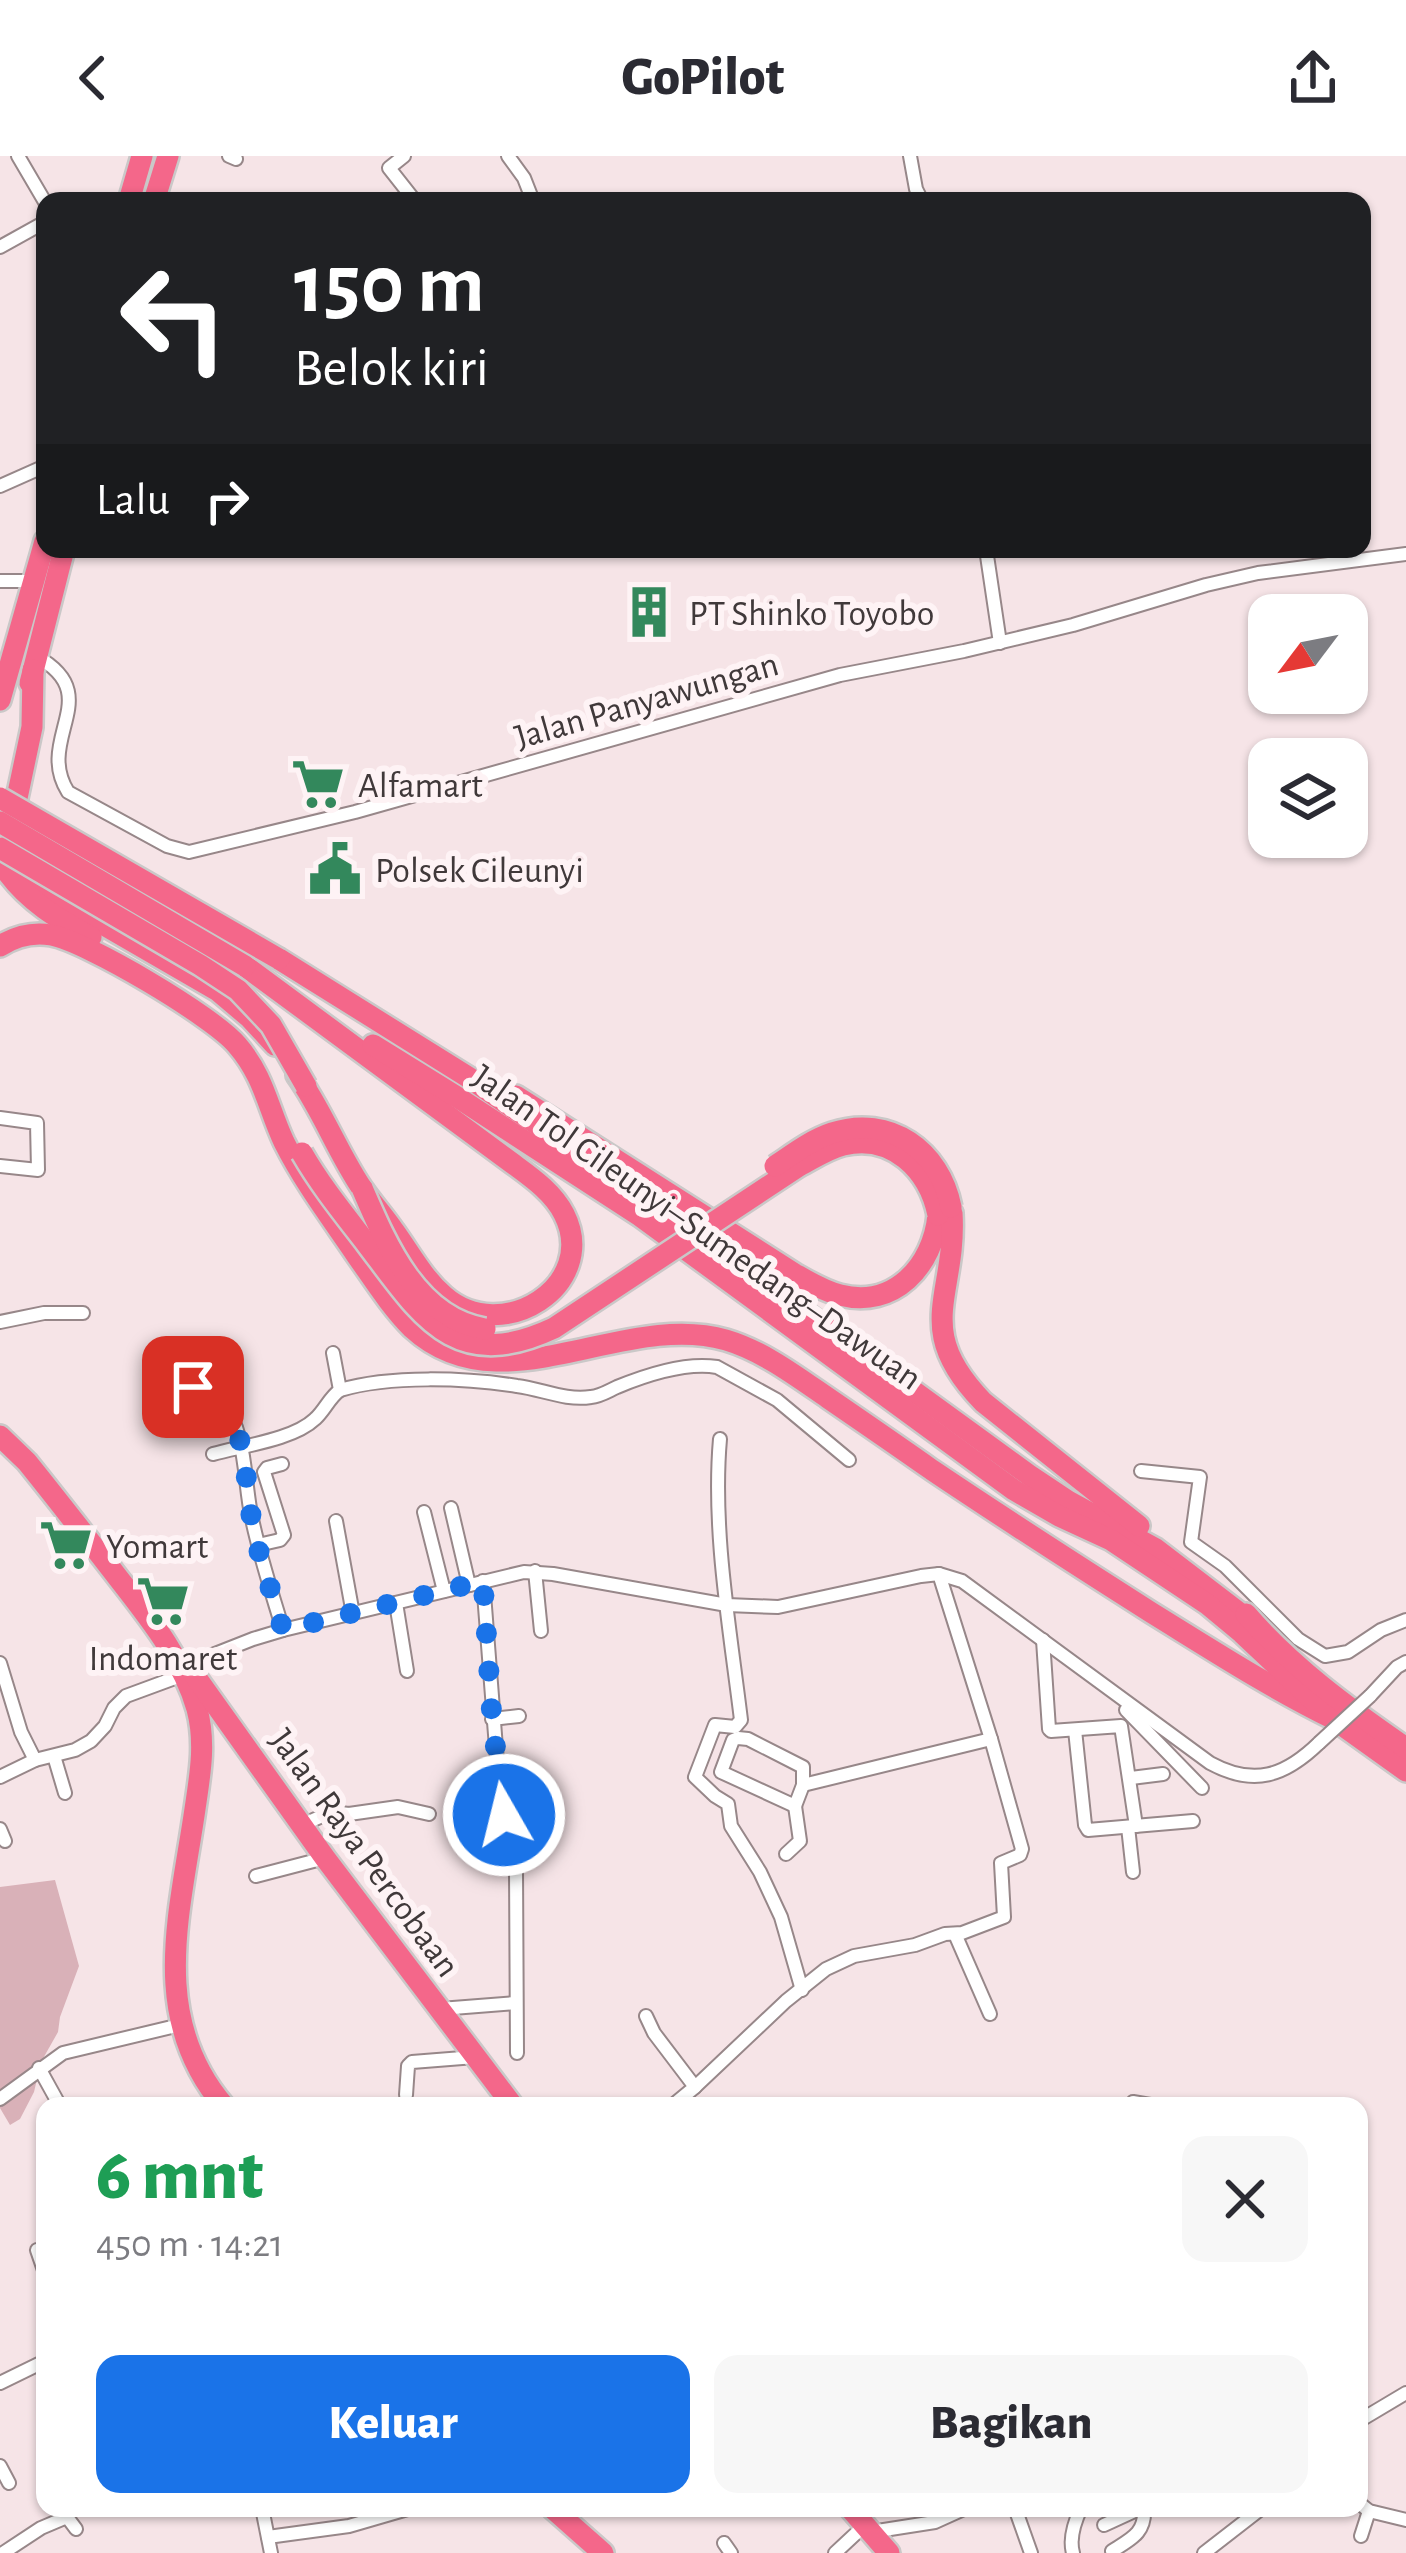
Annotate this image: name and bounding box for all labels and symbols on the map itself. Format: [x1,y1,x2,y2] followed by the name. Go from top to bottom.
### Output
[620,583,678,641] building icon: PT Shinko Toyobo
[1248,594,1368,714] north arrow
[689,596,935,632] place label: PT Shinko Toyobo
[511,646,782,756] street label: Jalan Panyawungan
[289,755,347,813] supermarket icon: Alfamart
[358,768,483,804] place label: Alfamart
[306,840,364,898] public building icon: Polsek Cileunyi
[375,853,584,889] place label: Polsek Cileunyi
[466,1058,928,1397] street label: Jalan Tol Cileunyi–Sumedang–Dawuan
[142,1336,244,1438] pin
[37,1516,95,1574] supermarket icon: Yomart
[106,1529,209,1565] place label: Yomart
[134,1572,192,1630] supermarket icon: Indomaret
[89,1641,238,1677] place label: Indomaret
[263,1723,466,1984] street label: Jalan Raya Percobaan
[441,1752,567,1878] position arrow

